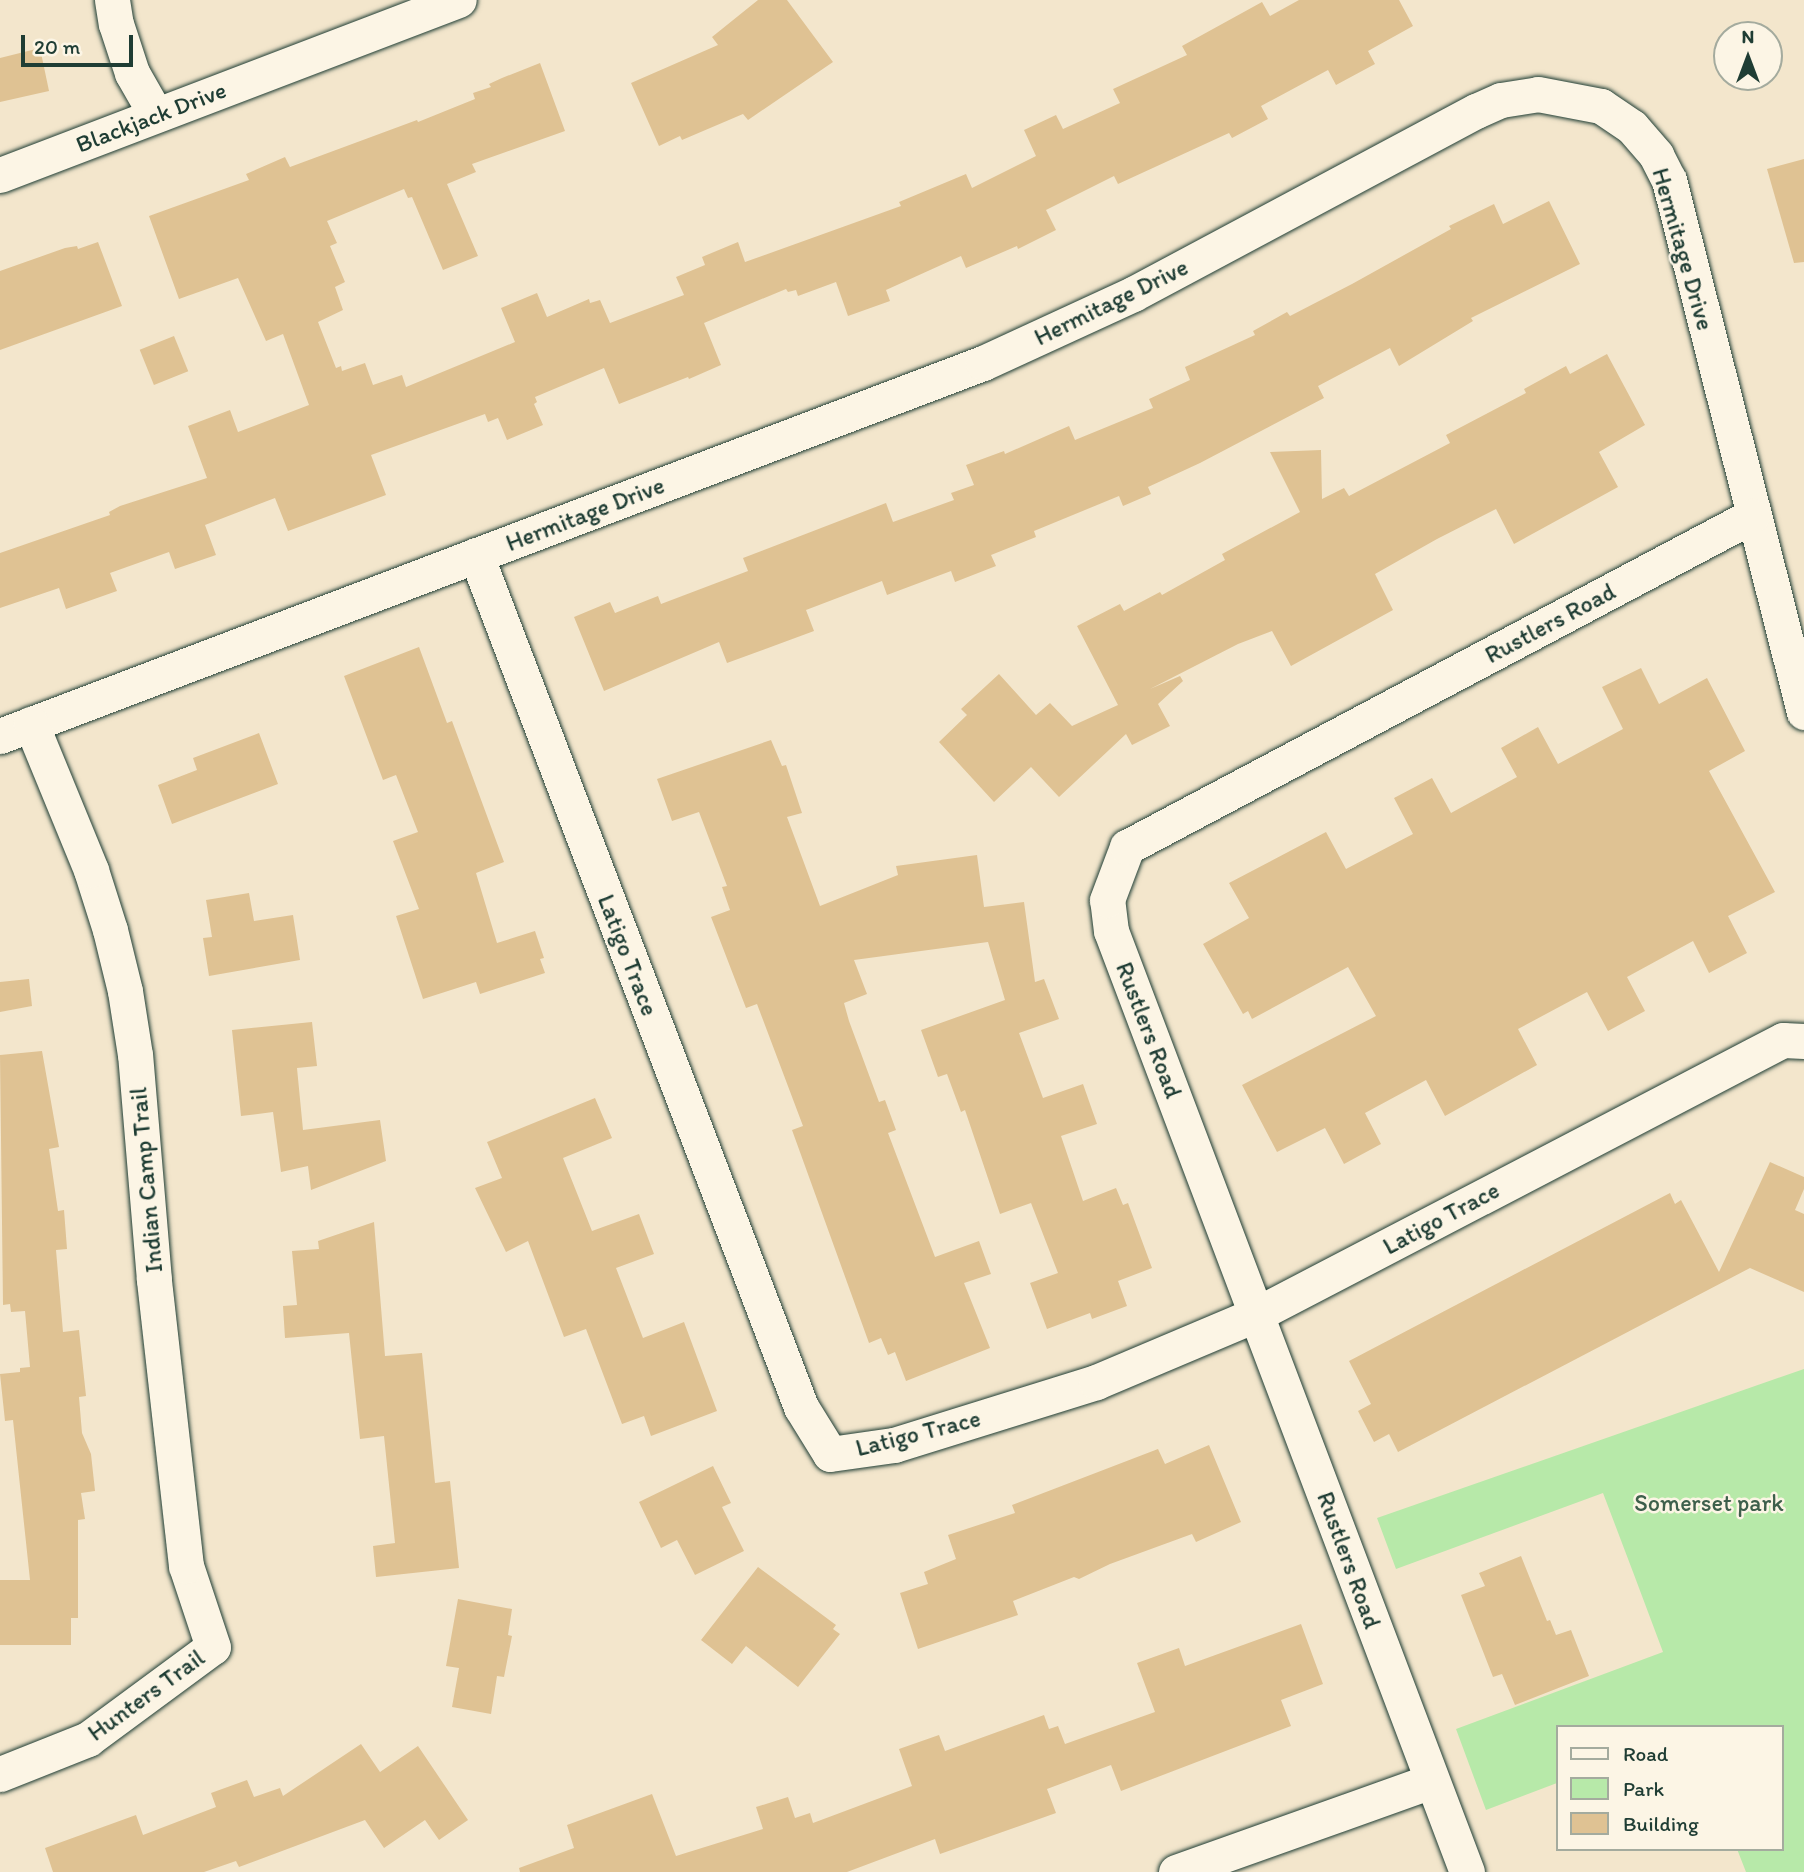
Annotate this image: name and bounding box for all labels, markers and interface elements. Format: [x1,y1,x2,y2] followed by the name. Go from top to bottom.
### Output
[24,21,136,65] scale bar
[1713,21,1783,91] north arrow
[1742,25,1754,48] text: N
[34,34,80,59] text: 20 m
[72,75,230,159] street label: Blackjack Drive
[1646,164,1720,334] street label: Hermitage Drive
[1029,252,1193,352] street label: Hermitage Drive
[502,470,668,558] street label: Hermitage Drive
[1480,577,1620,669] street label: Rustlers Road
[592,891,664,1019] street label: Latigo Trace
[1110,958,1188,1102] street label: Rustlers Road
[124,1087,168,1273] street label: Indian Camp Trail
[1379,1176,1503,1260] street label: Latigo Trace
[854,1404,982,1462] street label: Latigo Trace
[1311,1488,1387,1632] street label: Rustlers Road
[1634,1489,1784,1517] park label: Somerset park
[82,1643,210,1747] street label: Hunters Trail
[1556,1725,1783,1851] legend
[1623,1741,1668,1766] text: Road
[1623,1776,1664,1801] text: Park
[1623,1811,1699,1836] text: Building

